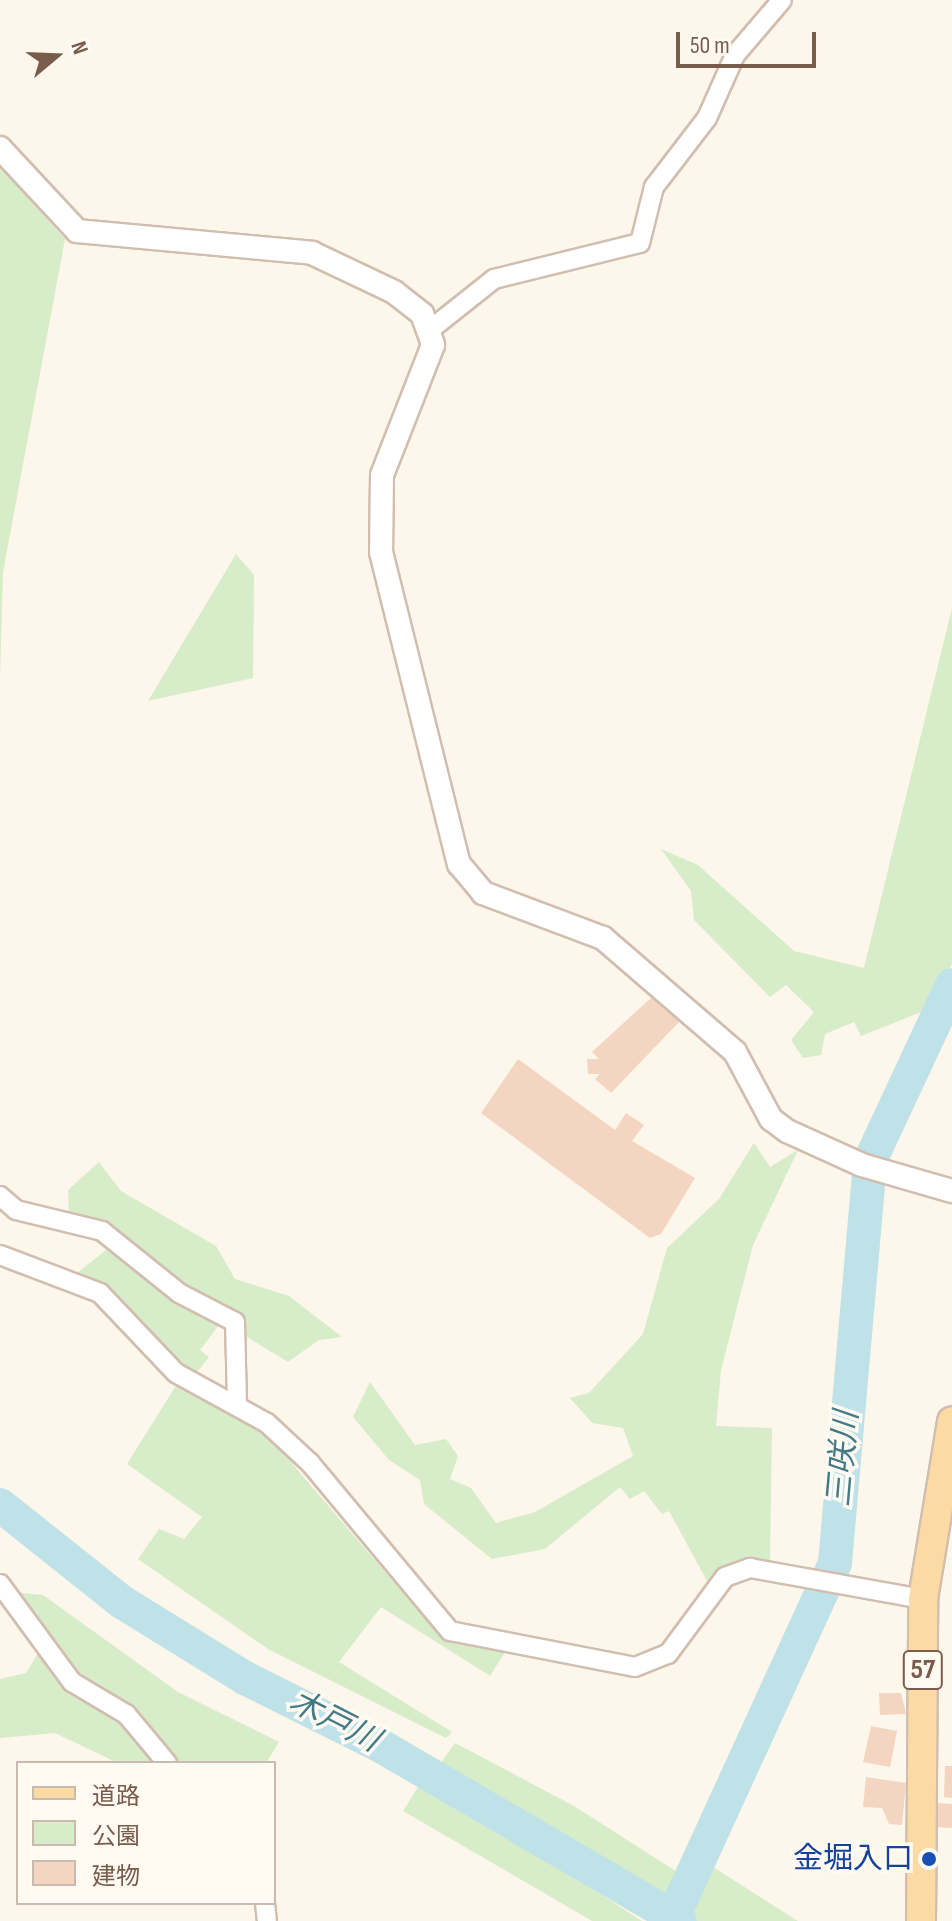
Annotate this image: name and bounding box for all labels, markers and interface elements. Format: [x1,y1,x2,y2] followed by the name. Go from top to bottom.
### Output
[16,16,96,96] north arrow
[680,16,820,66] scale bar
[690,31,730,60] text: 50 m
[64,38,94,58] text: N
[821,1410,867,1508] water label: 三咲川
[901,1646,945,1694] road number: 57
[283,1683,385,1761] water label: 木戸川
[16,1761,276,1905] legend
[92,1782,140,1811] text: 道路
[92,1822,140,1851] text: 公園
[793,1841,913,1877] place label: 金堀入口
[920,1850,938,1868] marker: 金堀入口
[92,1862,140,1891] text: 建物

